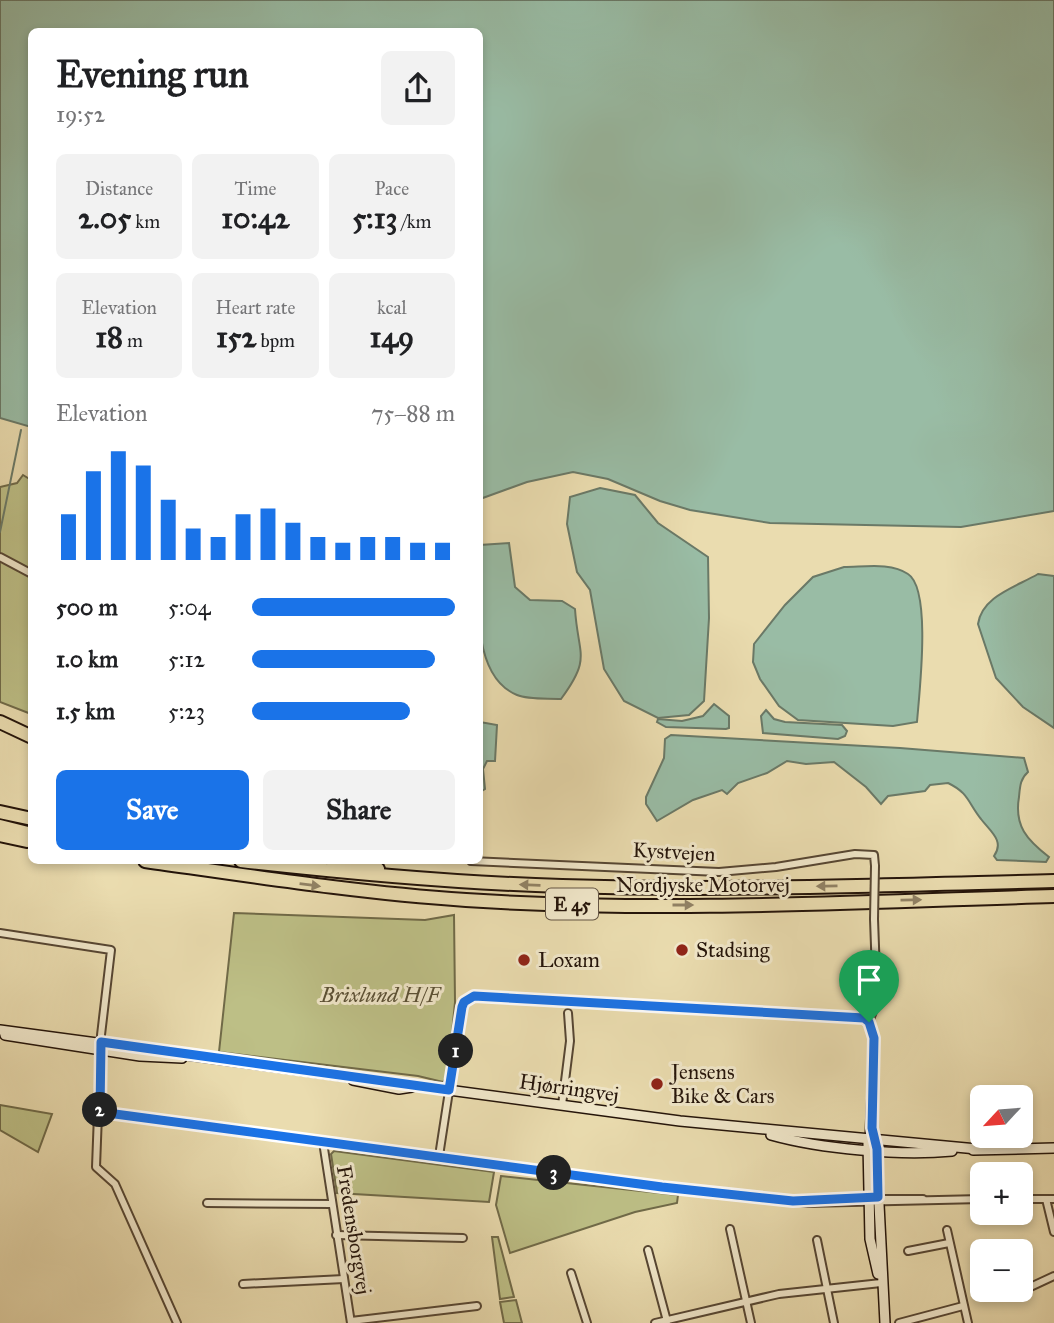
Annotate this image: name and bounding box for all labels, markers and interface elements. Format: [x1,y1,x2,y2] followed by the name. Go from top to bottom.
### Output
[56,51,249,97] text: Evening run
[381,51,455,125] button: share
[56,100,105,128] text: 19:52
[85,177,153,200] text: Distance
[234,177,277,200] text: Time
[375,177,409,200] text: Pace
[78,200,131,236] text: 2.05
[221,200,290,236] text: 10:42
[352,200,398,236] text: 5:13
[131,210,160,233] text: km
[398,210,432,233] text: /km
[81,296,157,319] text: Elevation
[216,296,295,319] text: Heart rate
[377,296,407,319] text: kcal
[95,319,123,355] text: 18
[216,319,256,355] text: 152
[369,319,414,355] text: 149
[123,329,143,352] text: m
[256,329,295,352] text: bpm
[56,399,147,427] text: Elevation
[371,399,455,427] text: 75–88 m
[56,593,118,621] text: 500 m
[168,593,211,621] text: 5:04
[56,645,118,673] text: 1.0 km
[168,645,205,673] text: 5:12
[56,697,115,725] text: 1.5 km
[168,697,205,725] text: 5:23
[56,770,249,850] button: Save
[263,770,455,850] button: Share
[632,837,716,867] street label: Kystvejen
[616,872,790,898] street label: Nordjyske Motorvej
[299,879,321,890] one-way arrow
[518,879,540,890] one-way arrow
[815,880,837,892] one-way arrow
[546,888,598,920] road number: E 45
[900,894,922,906] one-way arrow
[673,899,695,911] one-way arrow
[696,937,770,963] place label: Stadsing
[674,942,690,958] marker: Stadsing
[538,947,600,973] place label: Loxam
[839,950,899,1022] pin
[516,952,532,968] marker: Loxam
[850,961,888,999] icon: arrive
[320,982,442,1008] park label: Brixlund H/F
[438,1034,474,1068] pin: 1
[452,1039,459,1062] text: 1
[669,1059,774,1109] place label: Jensens Bike & Cars
[517,1068,621,1108] street label: Hjørringvej
[649,1076,665,1092] marker: Jensens Bike & Cars
[970,1085,1032,1148] north arrow
[970,1085,1033,1302] map controls
[82,1092,118,1128] pin: 2
[95,1098,104,1121] text: 2
[536,1156,572,1190] pin: 3
[550,1161,557,1184] text: 3
[970,1162,1033,1225] button: +
[331,1163,377,1297] street label: Fredensborgvej
[970,1239,1033,1302] button: −

